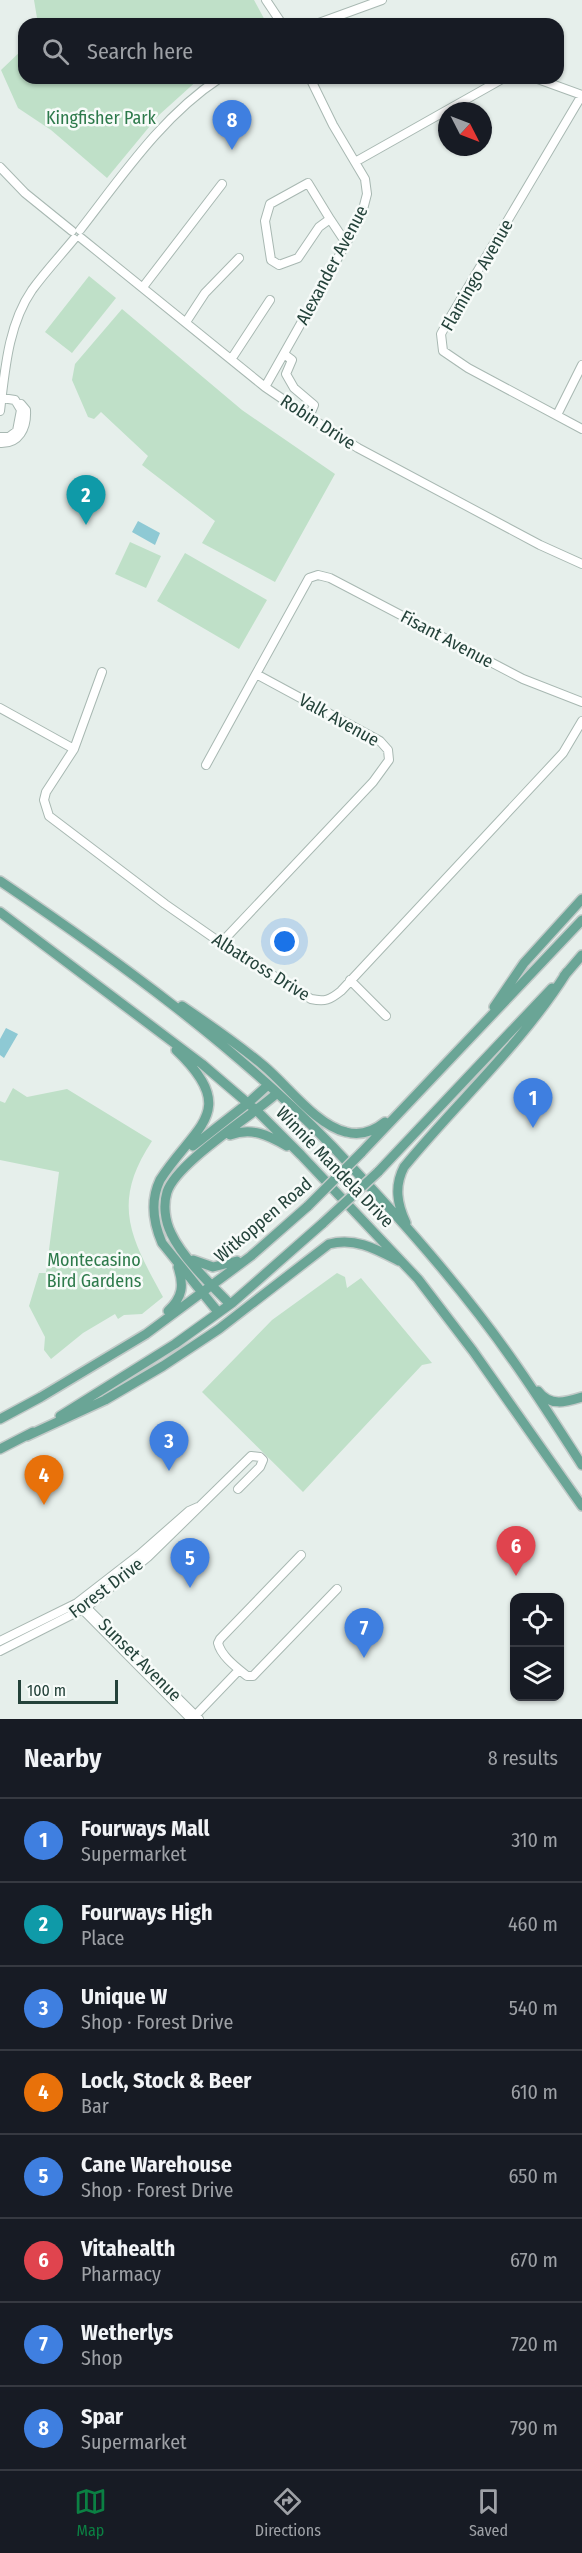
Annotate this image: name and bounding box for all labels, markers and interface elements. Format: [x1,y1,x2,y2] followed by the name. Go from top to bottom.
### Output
[18,18,564,84] search box
[39,35,72,68] icon: search
[87,38,193,65] text: Search here
[212,100,252,150] pin: 8
[438,102,492,156] north arrow
[46,107,157,129] park label: Kingfisher Park
[291,202,373,328] street label: Alexander Avenue
[436,215,518,335] street label: Flamingo Avenue
[276,390,360,454] street label: Robin Drive
[66,476,106,525] pin: 2
[397,605,497,673] street label: Fisant Avenue
[295,689,383,751] street label: Valk Avenue
[270,927,299,956] your location
[208,928,314,1006] street label: Albatross Drive
[514,1078,552,1128] pin: 1
[271,1102,399,1232] street label: Winnie Mandela Drive
[210,1173,316,1267] street label: Witkoppen Road
[47,1249,142,1292] park label: Montecasino Bird Gardens
[150,1422,188,1471] pin: 3
[24,1456,63,1505] pin: 4
[496,1526,536,1576] pin: 6
[170,1538,210,1588] pin: 5
[65,1553,148,1623] street label: Forest Drive
[510,1593,564,1701] map controls
[510,1593,564,1647] button: locate
[344,1608,384,1658] pin: 7
[94,1614,186,1706] street label: Sunset Avenue
[510,1647,564,1701] button: layers
[18,1677,118,1704] scale bar
[27,1681,66,1700] text: 100 m
[24,1743,101,1774] text: Nearby
[488,1746,558,1770] text: 8 results
[81,1815,210,1842] text: Fourways Mall
[39,1828,48,1852] text: 1
[511,1828,558,1852] text: 310 m
[81,1842,187,1866] text: Supermarket
[81,1899,212,1926] text: Fourways High
[39,1912,48,1936] text: 2
[508,1912,558,1936] text: 460 m
[81,1926,124,1950] text: Place
[81,1983,167,2010] text: Unique W
[39,1996,48,2020] text: 3
[509,1996,558,2020] text: 540 m
[81,2010,233,2034] text: Shop · Forest Drive
[81,2067,251,2094] text: Lock, Stock & Beer
[38,2080,49,2104] text: 4
[511,2080,558,2104] text: 610 m
[81,2094,109,2118] text: Bar
[81,2151,232,2178] text: Cane Warehouse
[39,2164,48,2188] text: 5
[509,2164,558,2188] text: 650 m
[81,2178,233,2202] text: Shop · Forest Drive
[81,2235,175,2262] text: Vitahealth
[38,2248,49,2272] text: 6
[510,2248,558,2272] text: 670 m
[81,2262,161,2286] text: Pharmacy
[81,2319,173,2346] text: Wetherlys
[39,2332,48,2356] text: 7
[511,2332,558,2356] text: 720 m
[81,2346,123,2370] text: Shop
[81,2403,123,2430] text: Spar
[38,2416,49,2440] text: 8
[510,2416,558,2440] text: 790 m
[81,2430,187,2454] text: Supermarket
[74,2485,107,2540] tab: Map
[255,2485,321,2540] tab: Directions
[469,2485,508,2540] tab: Saved

